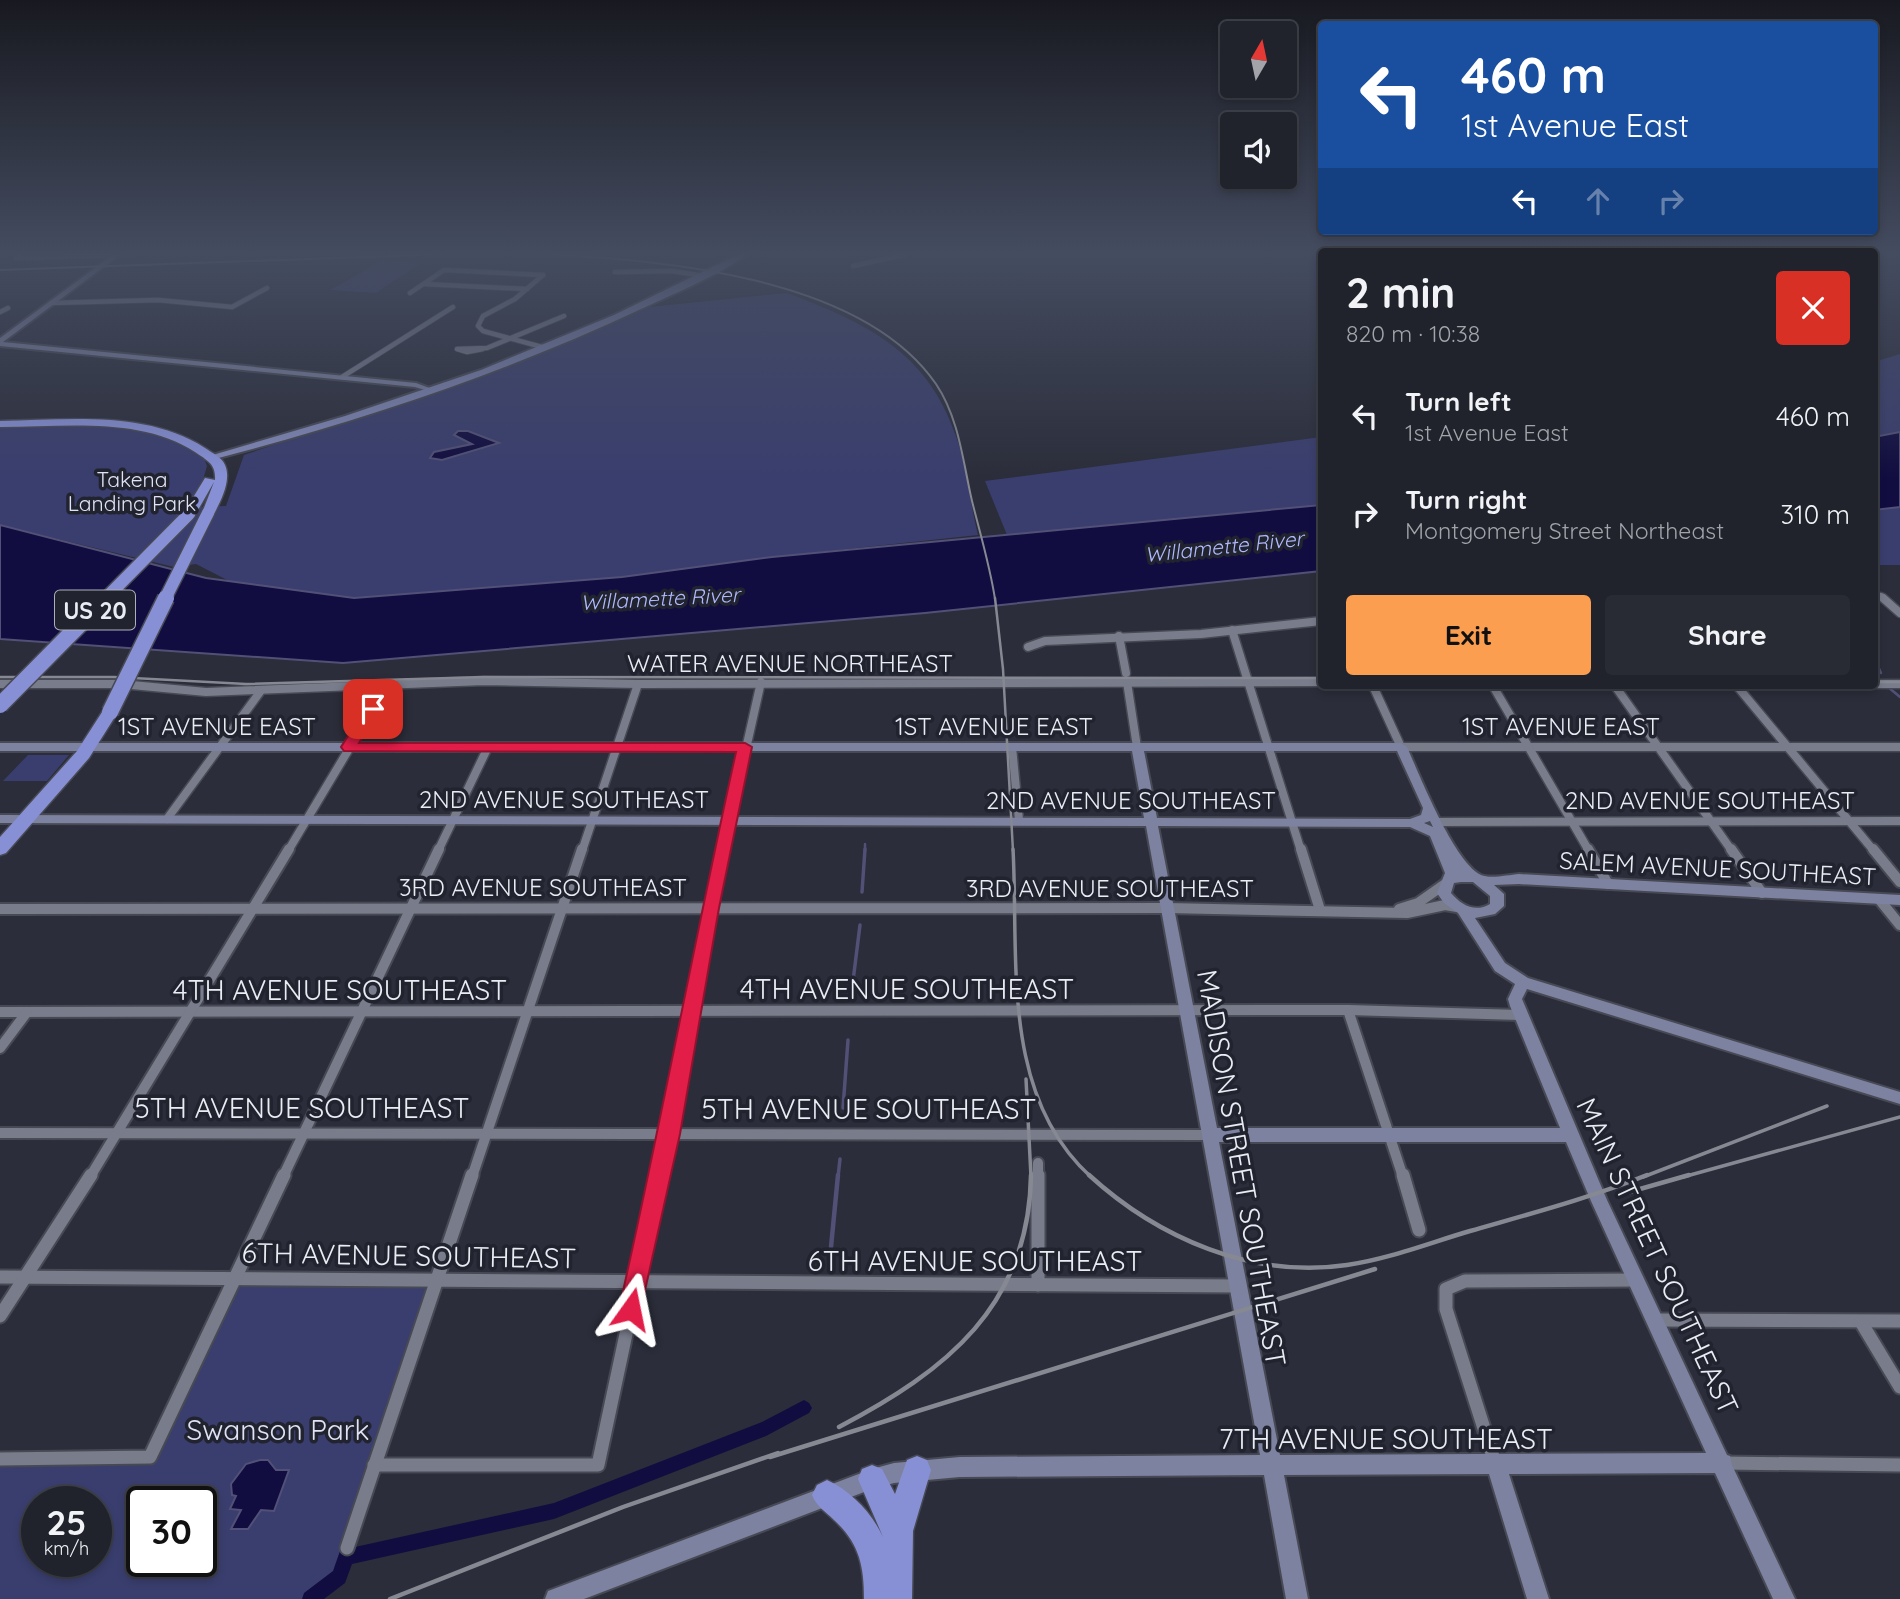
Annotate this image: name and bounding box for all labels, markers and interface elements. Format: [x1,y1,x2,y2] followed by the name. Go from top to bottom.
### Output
[1220,21,1297,98] north arrow
[1220,21,1297,189] map controls
[1461,44,1606,105] text: 460 m
[1346,49,1437,140] icon: left
[1461,105,1689,145] text: 1st Avenue East
[1220,112,1297,189] button: sound
[1506,182,1544,220] icon: left
[1579,182,1617,220] icon: ahead
[1652,182,1690,220] icon: right
[1346,266,1455,319] text: 2 min
[1776,271,1850,345] button: close
[1346,319,1480,348] text: 820 m · 10:38
[1405,385,1512,418] text: Turn left
[1346,397,1384,435] icon: left
[1776,400,1850,433] text: 460 m
[1405,418,1569,447] text: 1st Avenue East
[68,466,196,516] park label: Takena Landing Park
[1405,483,1527,516] text: Turn right
[1346,495,1384,533] icon: right
[1780,498,1850,531] text: 310 m
[1405,516,1724,545] text: Montgomery Street Northeast
[1143,524,1308,567] water label: Willamette River
[580,581,743,615] water label: Willamette River
[55,590,135,630] road number: US 20
[1346,595,1591,675] button: Exit
[1605,595,1850,675] button: Share
[627,648,953,678] street label: WATER AVENUE NORTHEAST
[343,679,403,739] pin
[354,690,392,728] icon: arrive
[118,711,316,741] street label: 1ST AVENUE EAST
[895,711,1093,741] street label: 1ST AVENUE EAST
[1462,711,1660,741] street label: 1ST AVENUE EAST
[419,784,709,814] street label: 2ND AVENUE SOUTHEAST
[986,785,1276,815] street label: 2ND AVENUE SOUTHEAST
[1565,785,1855,815] street label: 2ND AVENUE SOUTHEAST
[1559,845,1877,891] street label: SALEM AVENUE SOUTHEAST
[399,872,687,902] street label: 3RD AVENUE SOUTHEAST
[966,873,1254,903] street label: 3RD AVENUE SOUTHEAST
[1190,967,1294,1369] street label: MADISON STREET SOUTHEAST
[740,971,1074,1006] street label: 4TH AVENUE SOUTHEAST
[173,972,507,1007] street label: 4TH AVENUE SOUTHEAST
[135,1090,469,1125] street label: 5TH AVENUE SOUTHEAST
[702,1091,1036,1126] street label: 5TH AVENUE SOUTHEAST
[1569,1092,1747,1420] street label: MAIN STREET SOUTHEAST
[241,1235,577,1275] street label: 6TH AVENUE SOUTHEAST
[808,1243,1142,1278] street label: 6TH AVENUE SOUTHEAST
[594,1272,668,1346] position arrow
[186,1412,370,1447] park label: Swanson Park
[1219,1421,1553,1456] street label: 7TH AVENUE SOUTHEAST
[126,1486,217,1577] speed limit sign: 30
[46,1500,87,1544] text: 25
[44,1537,89,1560] text: km/h

